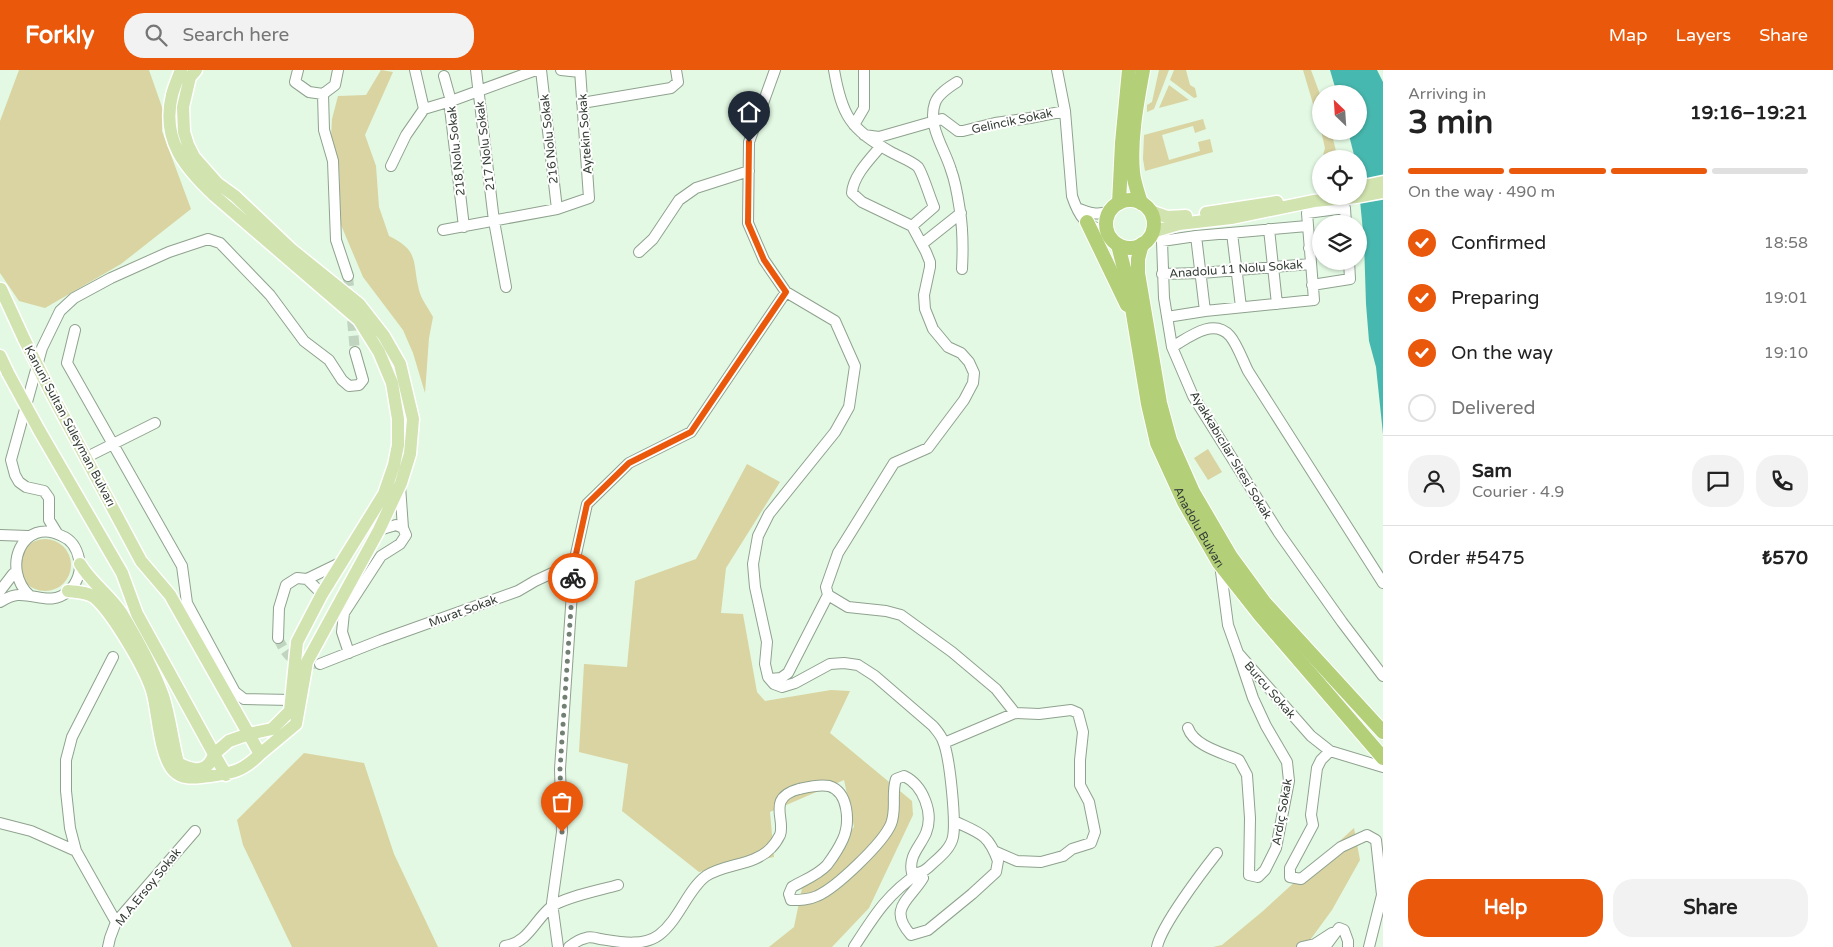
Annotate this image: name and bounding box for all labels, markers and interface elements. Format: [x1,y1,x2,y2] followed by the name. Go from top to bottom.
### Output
[124,13,474,58] search box
[25,21,94,50] text: Forkly
[142,21,170,49] icon: search
[182,24,289,46] text: Search here
[1609,24,1648,46] text: Map
[1676,24,1731,46] text: Layers
[1759,24,1808,46] text: Share
[1408,84,1486,104] text: Arriving in
[1312,85,1368,140] north arrow
[1312,85,1367,270] map controls
[728,91,770,142] pin
[537,93,561,185] street label: 216 Nolu Sokak
[575,93,595,175] street label: Aytekin Sokak
[735,98,763,126] icon: home
[472,100,497,192] street label: 217 Nolu Sokak
[1690,102,1808,124] text: 19:16–19:21
[1408,104,1493,142] text: 3 min
[444,105,468,197] street label: 218 Nolu Sokak
[970,105,1054,136] street label: Gelincik Sokak
[1312,150,1367,205] button: locate
[1408,182,1555,202] text: On the way · 490 m
[1312,215,1367,270] button: layers
[1408,229,1436,257] icon: check
[1451,232,1546,254] text: Confirmed
[1764,233,1808,253] text: 18:58
[1169,257,1304,281] street label: Anadolu 11 Nolu Sokak
[1408,284,1436,312] icon: check
[1451,287,1540,309] text: Preparing
[1764,288,1808,308] text: 19:01
[1408,339,1436,367] icon: check
[1451,342,1553,364] text: On the way
[22,343,118,509] street label: Kanuni Sultan Süleyman Bulvarı
[1764,343,1808,363] text: 19:10
[1187,389,1275,522] street label: Ayakkabıcılar Sitesi Sokak
[1451,397,1536,419] text: Delivered
[1408,455,1460,507] button: person
[1692,455,1744,507] button: chat
[1756,455,1808,507] button: phone
[1472,460,1512,482] text: Sam
[1472,482,1564,502] text: Courier · 4.9
[1171,484,1227,571] street label: Anadolu Bulvarı
[1408,547,1525,569] text: Order #5475
[1762,547,1808,569] text: ₺570
[548,553,598,603] courier
[559,564,587,592] icon: bike
[427,592,500,630] street label: Murat Sokak
[1241,659,1299,722] street label: Burcu Sokak
[1269,777,1295,847] street label: Ardıç Sokak
[541,781,583,832] pin
[548,788,576,816] icon: bag
[112,845,184,929] street label: M.A.Ersoy Sokak
[1408,879,1603,937] button: Help
[1613,879,1808,937] button: Share

